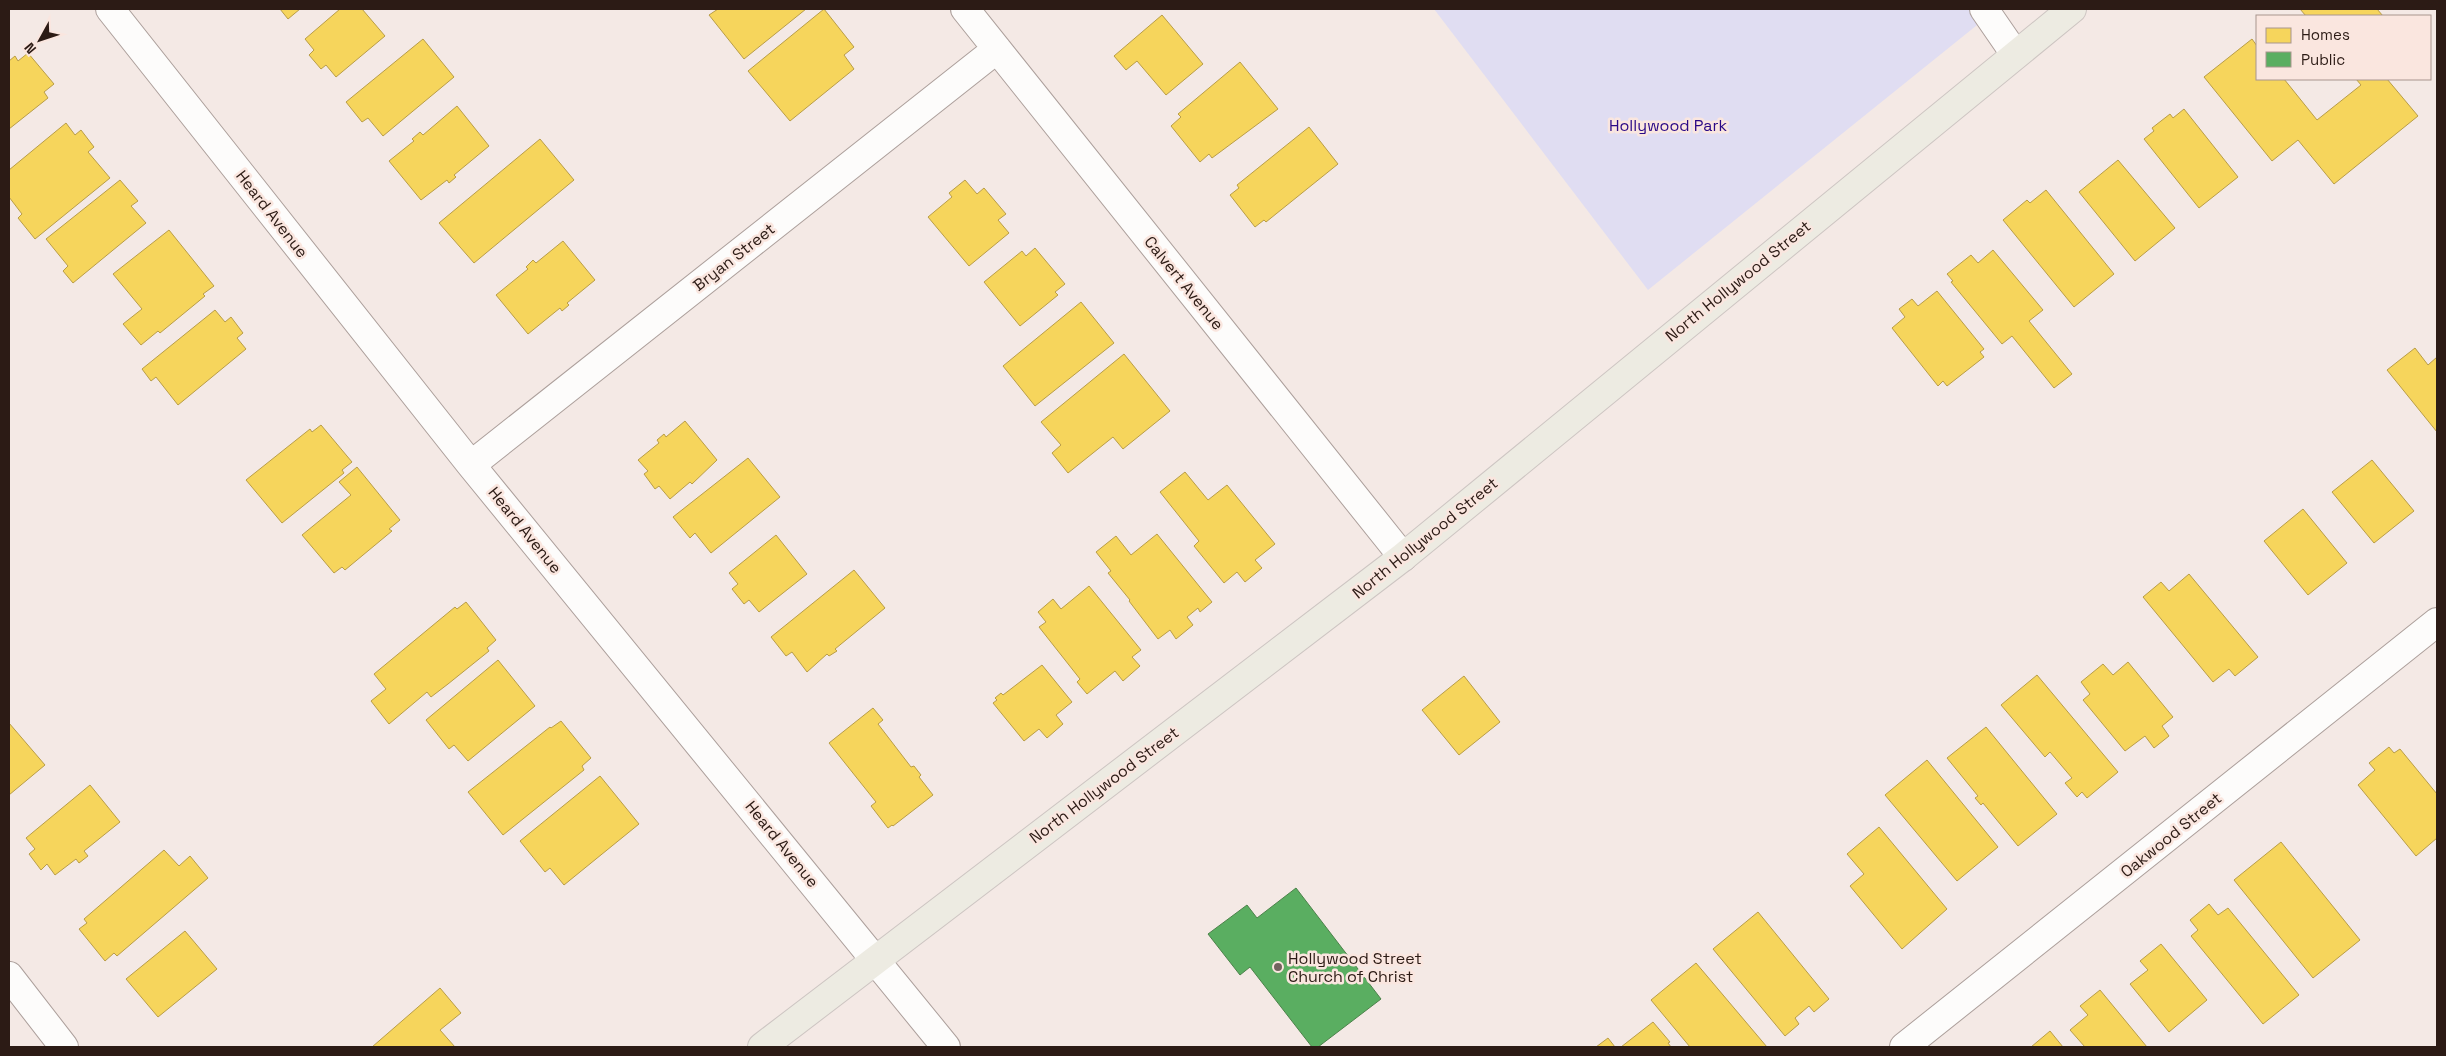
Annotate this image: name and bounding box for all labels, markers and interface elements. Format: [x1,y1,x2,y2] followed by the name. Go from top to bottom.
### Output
[15,15,65,65] north arrow
[2256,15,2431,80] legend
[2301,25,2350,44] text: Homes
[20,39,40,58] text: N
[2301,50,2345,69] text: Public
[1609,115,1727,136] park label: Hollywood Park
[231,166,313,262] street label: Heard Avenue
[1661,216,1815,346] street label: North Hollywood Street
[689,218,779,296] street label: Bryan Street
[1140,232,1228,334] street label: Calvert Avenue
[1348,473,1502,603] street label: North Hollywood Street
[484,482,566,578] street label: Heard Avenue
[1025,722,1183,848] street label: North Hollywood Street
[2116,788,2226,882] street label: Oakwood Street
[741,796,823,892] street label: Heard Avenue
[1288,948,1422,987] place label: Hollywood Street Church of Christ
[1272,961,1284,973] marker: Hollywood Street Church of Christ

